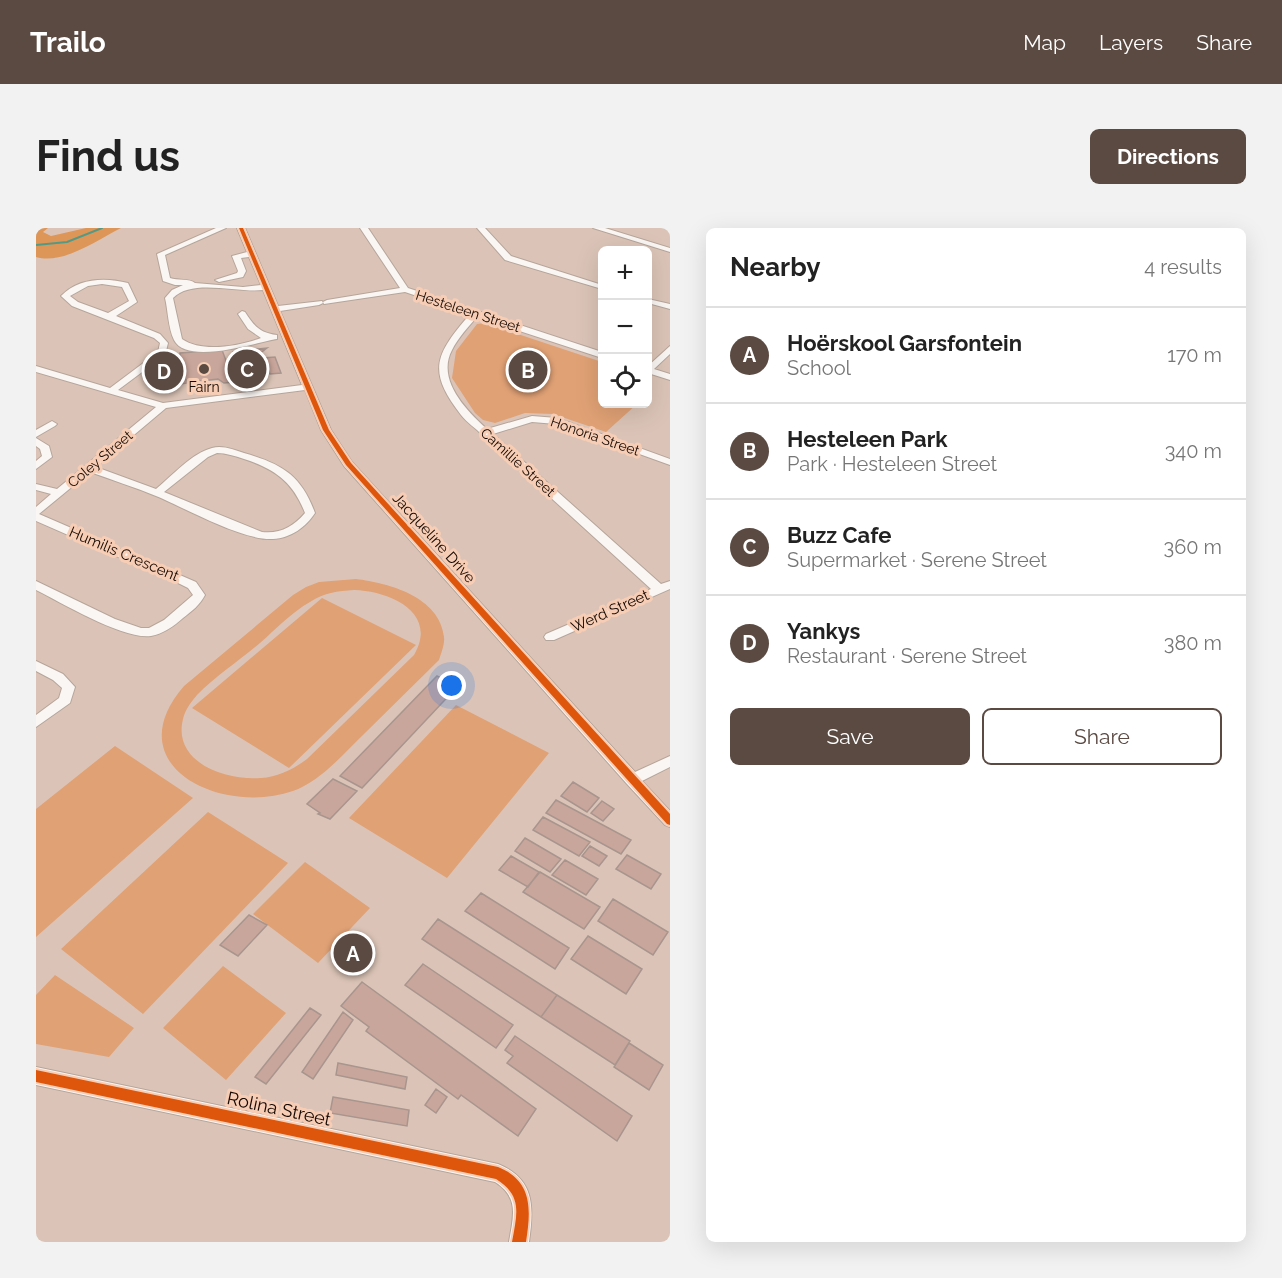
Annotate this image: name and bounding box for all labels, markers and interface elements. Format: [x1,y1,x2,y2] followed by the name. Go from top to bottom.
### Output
[30,26,106,59] text: Trailo
[1023,30,1066,55] text: Map
[1099,30,1163,55] text: Layers
[1196,30,1252,55] text: Share
[1090,129,1246,184] button: Directions
[36,132,180,181] text: Find us
[598,246,652,408] map controls
[598,246,652,300] button: +
[730,252,820,282] text: Nearby
[1144,255,1222,279] text: 4 results
[414,287,522,336] street label: Hesteleen Street
[598,300,652,354] button: −
[787,330,1022,356] text: Hoërskool Garsfontein
[743,343,756,367] text: A
[1167,343,1222,367] text: 170 m
[228,346,266,392] pin: C
[144,348,184,394] pin: D
[508,348,548,392] pin: B
[598,354,652,408] button: locate
[787,356,851,380] text: School
[197,362,211,376] marker: Fairn
[188,379,220,395] place label: Fairn
[548,413,642,459] street label: Honoria Street
[478,424,559,500] street label: Camillie Street
[787,426,948,452] text: Hesteleen Park
[64,427,136,491] street label: Coley Street
[743,439,756,463] text: B
[1165,439,1222,463] text: 340 m
[787,452,997,476] text: Park · Hesteleen Street
[389,489,479,587] street label: Jacqueline Drive
[787,522,891,548] text: Buzz Cafe
[66,523,182,585] street label: Humilis Crescent
[743,535,756,559] text: C
[1164,535,1222,559] text: 360 m
[787,548,1047,572] text: Supermarket · Serene Street
[568,586,652,636] street label: Werd Street
[787,618,860,644] text: Yankys
[742,631,757,655] text: D
[1164,631,1222,655] text: 380 m
[787,644,1027,668] text: Restaurant · Serene Street
[437,671,466,700] your location
[730,708,970,765] button: Save
[982,708,1222,765] button: Share
[334,930,372,976] pin: A
[225,1087,333,1130] street label: Rolina Street

